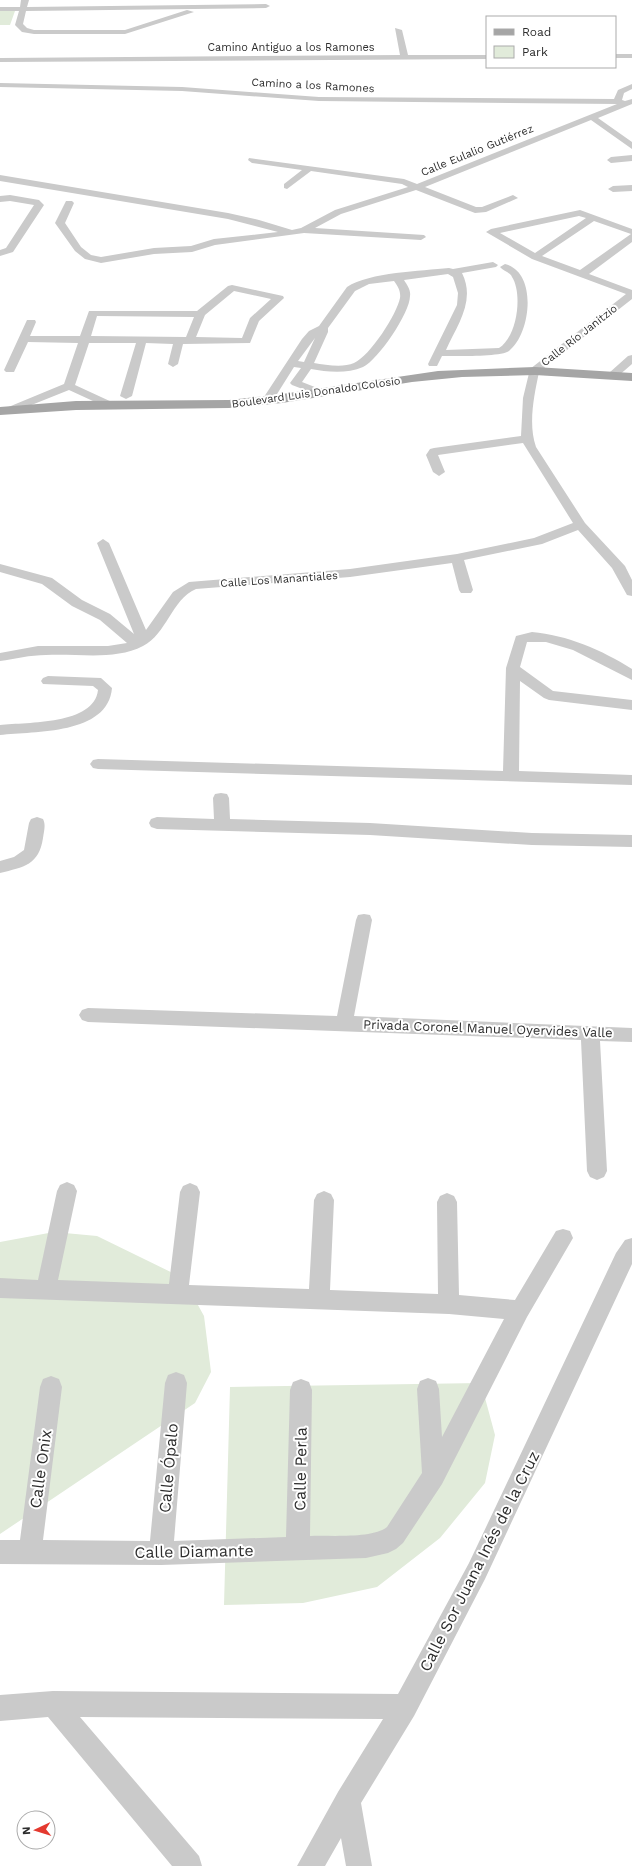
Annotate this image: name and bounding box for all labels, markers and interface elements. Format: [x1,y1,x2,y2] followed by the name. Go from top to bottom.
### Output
[486,16,616,68] legend
[522,25,551,39] text: Road
[207,41,375,54] street label: Camino Antiguo a los Ramones
[522,45,548,59] text: Park
[251,76,375,95] street label: Camino a los Ramones
[419,122,535,179] street label: Calle Eulalio Gutiérrez
[539,302,620,369] street label: Calle Río Janitzio
[231,374,401,411] street label: Boulevard Luis Donaldo Colosio
[220,569,338,590] street label: Calle Los Manantiales
[363,1017,613,1040] street label: Privada Coronel Manuel Oyervides Valle
[155,1422,182,1514] street label: Calle Ópalo
[290,1427,311,1511] street label: Calle Perla
[26,1429,55,1510] street label: Calle Onix
[415,1448,543,1675] street label: Calle Sor Juana Inés de la Cruz
[134,1541,254,1562] street label: Calle Diamante
[16,1810,56,1850] north arrow
[20,1826,33,1835] text: N

